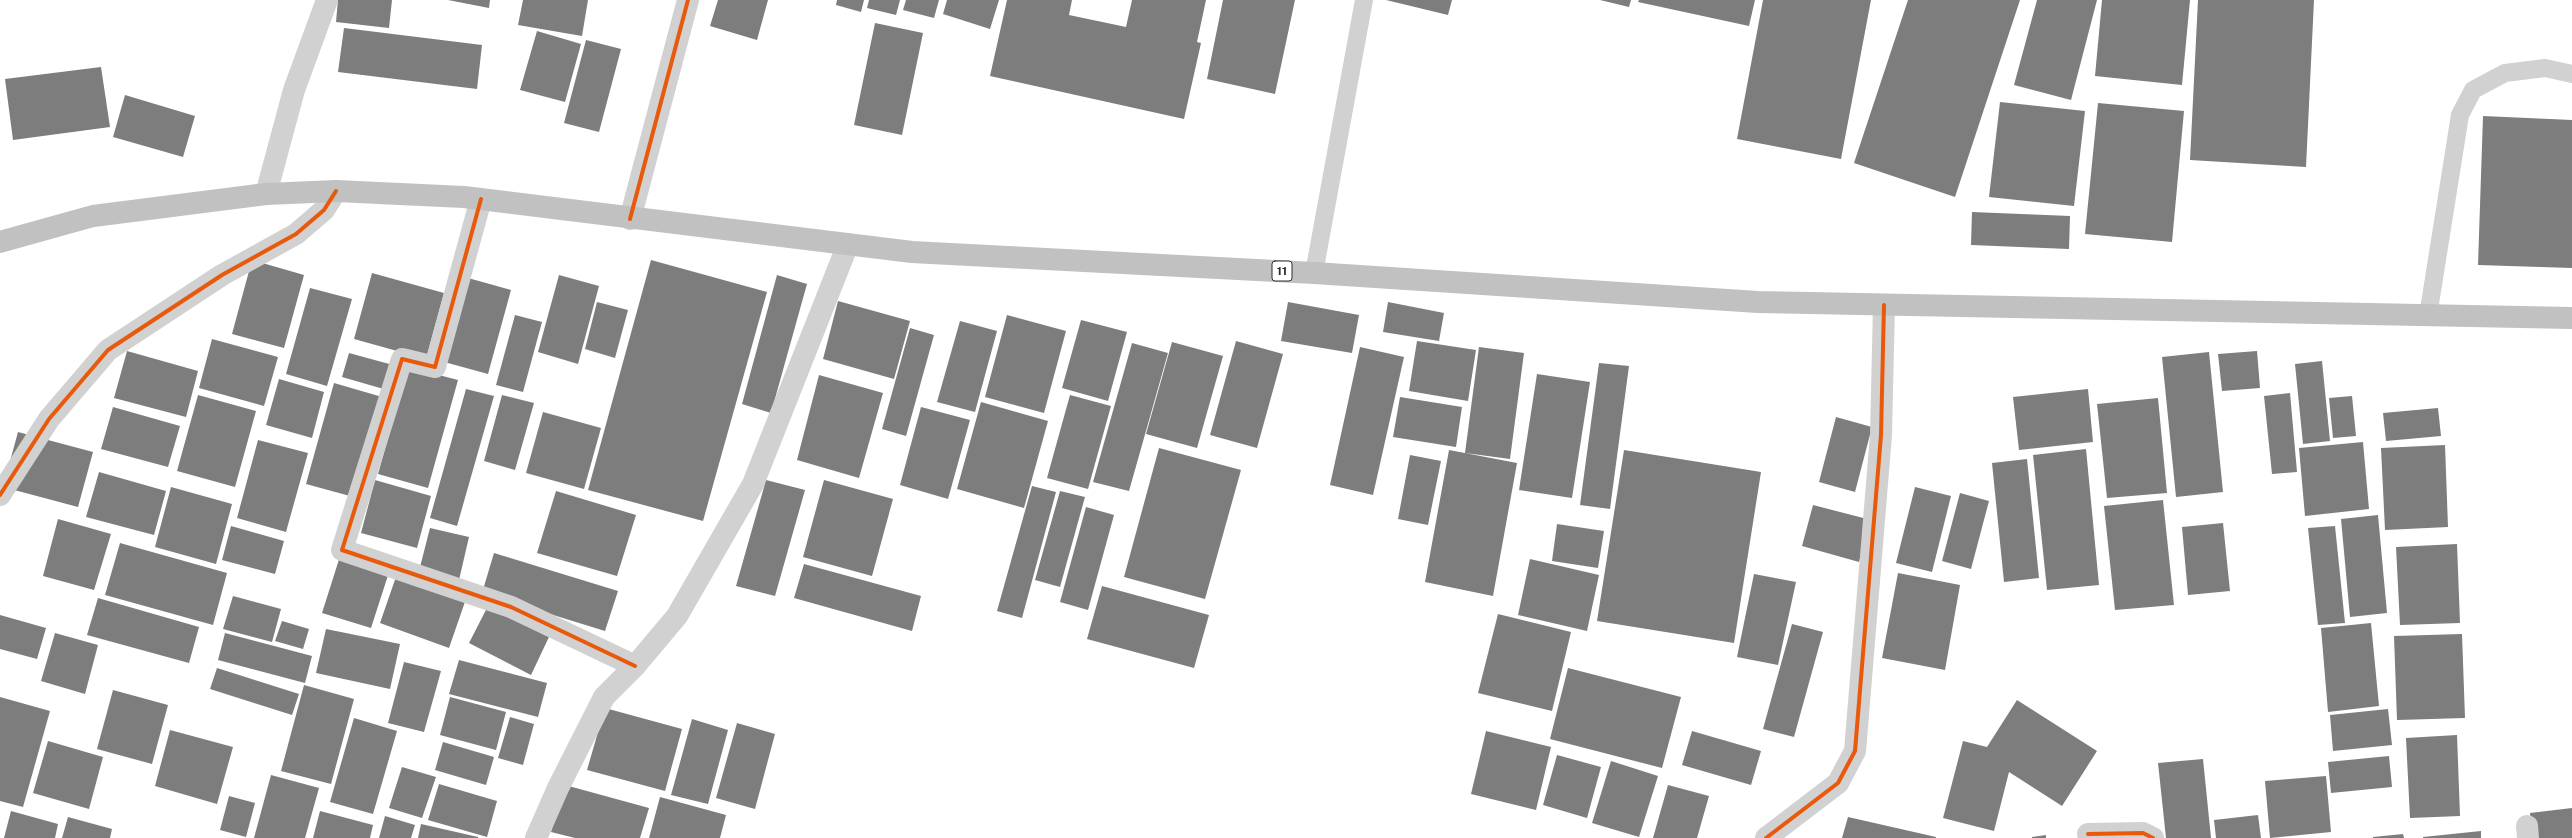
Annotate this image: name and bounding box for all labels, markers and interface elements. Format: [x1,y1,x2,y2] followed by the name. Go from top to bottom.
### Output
[1272,261,1292,281] road number: 11

